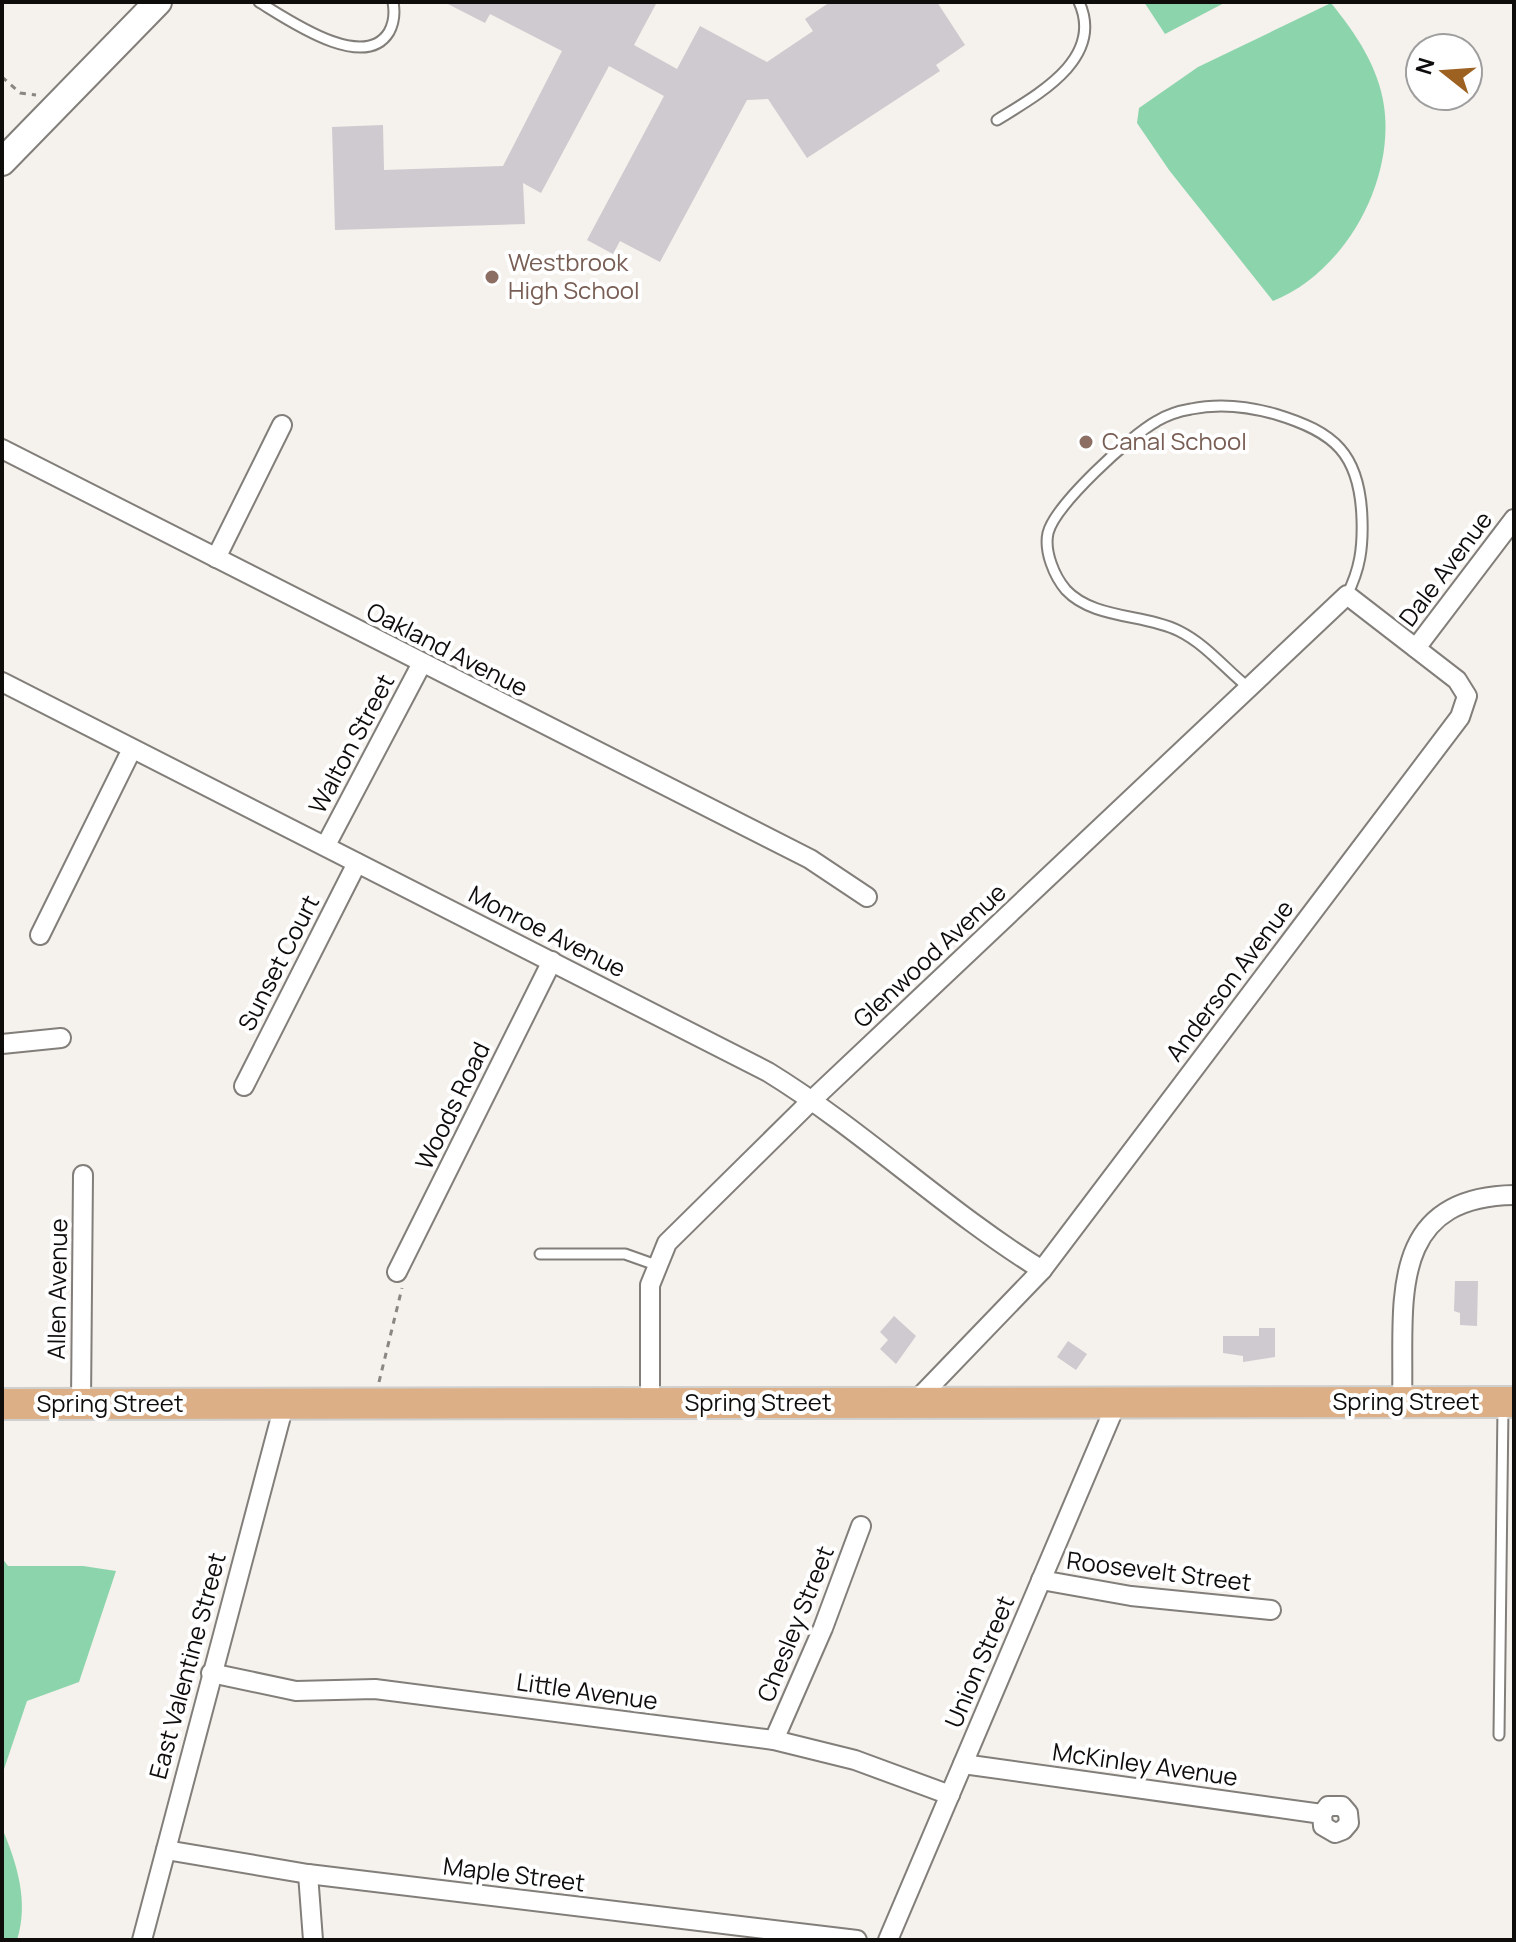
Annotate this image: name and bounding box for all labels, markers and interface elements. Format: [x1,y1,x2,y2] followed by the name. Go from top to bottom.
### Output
[1404,32,1484,112] north arrow
[1408,54,1442,78] text: N
[508,245,640,306] place label: Westbrook High School
[483,268,501,286] marker: Westbrook High School
[1102,424,1247,457] place label: Canal School
[1077,433,1095,451] marker: Canal School
[1391,504,1499,632] street label: Dale Avenue
[361,594,534,704] street label: Oakland Avenue
[300,668,401,819] street label: Walton Street
[845,875,1013,1034] street label: Glenwood Avenue
[463,877,632,984] street label: Monroe Avenue
[229,889,326,1036] street label: Sunset Court
[1157,893,1300,1067] street label: Anderson Avenue
[407,1036,497,1175] street label: Woods Road
[39,1218,74,1360] street label: Allen Avenue
[1332,1384,1480,1417] street label: Spring Street
[684,1385,832,1418] street label: Spring Street
[36,1386,184,1419] street label: Spring Street
[748,1541,841,1706] street label: Chesley Street
[1065,1543,1253,1598] street label: Roosevelt Street
[140,1549,233,1782] street label: East Valentine Street
[936,1590,1021,1733] street label: Union Street
[514,1664,660,1717] street label: Little Avenue
[1051,1734,1240,1793] street label: McKinley Avenue
[441,1848,587,1899] street label: Maple Street

